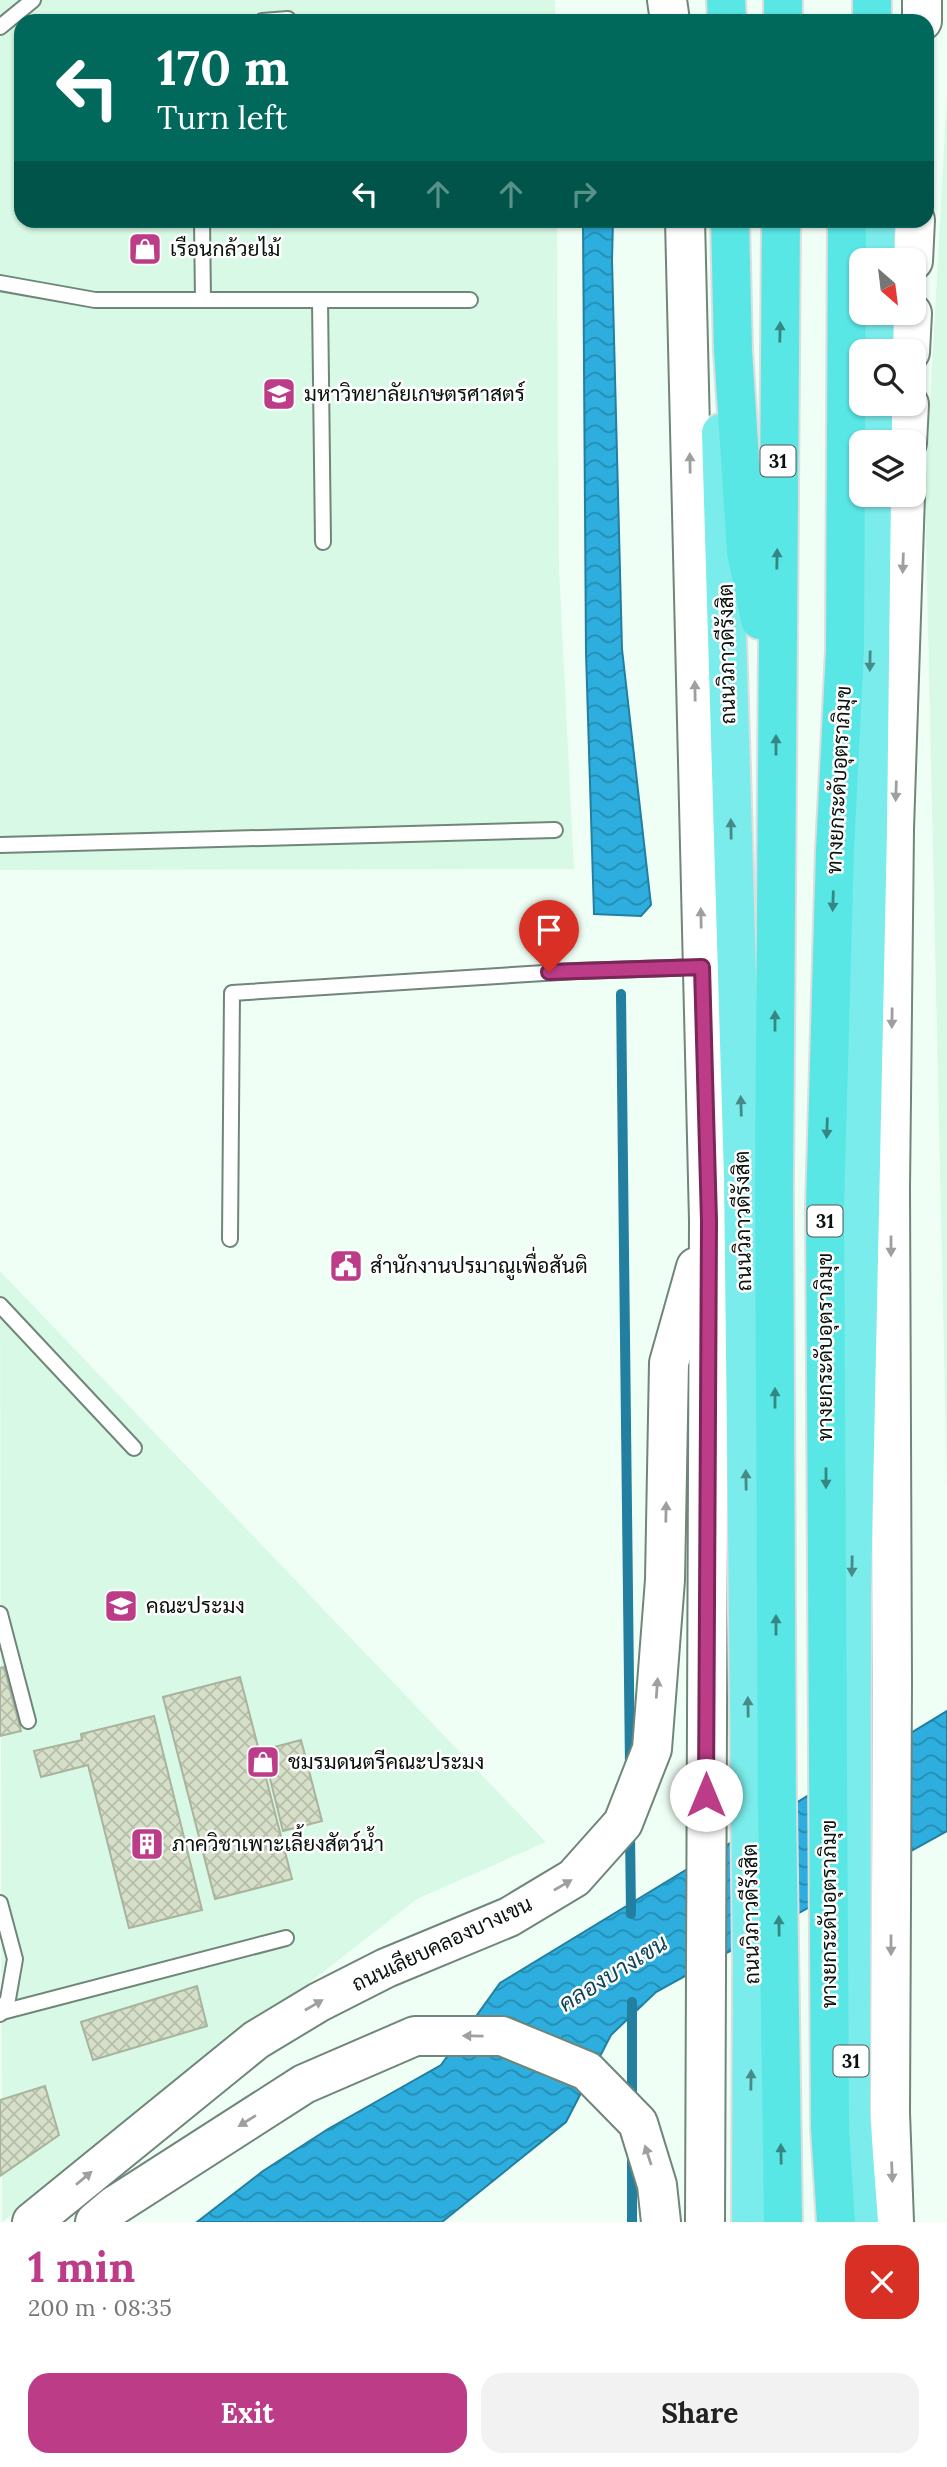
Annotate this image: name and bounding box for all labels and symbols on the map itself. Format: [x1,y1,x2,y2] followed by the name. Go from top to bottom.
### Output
[126,230,164,268] shop icon: เรือนกล้วยไม้
[170,235,282,262] place label: เรือนกล้วยไม้
[849,248,926,326] north arrow
[774,321,785,343] one-way arrow
[260,375,298,413] school or university icon: มหาวิทยาลัยเกษตรศาสตร์
[304,380,525,407] place label: มหาวิทยาลัยเกษตรศาสตร์
[760,446,796,476] road number: 31
[685,452,696,474] one-way arrow
[771,548,783,570] one-way arrow
[897,553,909,575] one-way arrow
[712,583,741,725] street label: ถนนวิภาวดีรังสิต
[865,651,876,673] one-way arrow
[690,680,701,702] one-way arrow
[820,685,858,875] street label: ทางยกระดับอุตราภิมุข
[770,733,782,755] one-way arrow
[890,780,901,802] one-way arrow
[726,818,737,840] one-way arrow
[828,890,839,912] one-way arrow
[519,900,579,972] pin
[695,907,706,929] one-way arrow
[886,1008,898,1030] one-way arrow
[769,1010,781,1032] one-way arrow
[735,1094,746,1116] one-way arrow
[821,1118,832,1140] one-way arrow
[728,1150,757,1292] street label: ถนนวิภาวดีรังสิต
[808,1205,842,1236] road number: 31
[885,1235,896,1257] one-way arrow
[370,1246,588,1281] place label: สำนักงานปรมาณูเพื่อสันติ
[327,1247,365,1285] public building icon: สำนักงานปรมาณูเพื่อสันติ
[811,1253,839,1441] street label: ทางยกระดับอุตราภิมุข
[769,1387,781,1409] one-way arrow
[820,1468,832,1490] one-way arrow
[740,1469,752,1491] one-way arrow
[660,1501,672,1523] one-way arrow
[847,1556,858,1578] one-way arrow
[102,1587,140,1625] school or university icon: คณะประมง
[146,1592,245,1619] place label: คณะประมง
[770,1614,782,1636] one-way arrow
[652,1677,663,1699] one-way arrow
[742,1696,754,1718] one-way arrow
[244,1743,282,1781] shop icon: ชมรมดนตรีคณะประมง
[288,1748,484,1775] place label: ชมรมดนตรีคณะประมง
[669,1758,743,1832] position arrow
[815,1820,843,2008] street label: ทางยกระดับอุตราภิมุข
[172,1824,384,1857] place label: ภาควิชาเพาะเลี้ยงสัตว์น้ำ
[128,1825,166,1863] building icon: ภาควิชาเพาะเลี้ยงสัตว์น้ำ
[736,1843,765,1985] street label: ถนนวิภาวดีรังสิต
[553,1879,573,1891] one-way arrow
[347,1890,536,1997] street label: ถนนเลียบคลองบางเขน
[773,1915,784,1937] one-way arrow
[553,1927,673,2017] water label: คลองบางเขน
[885,1934,897,1956] one-way arrow
[305,1999,324,2011] one-way arrow
[462,2030,484,2042] one-way arrow
[834,2046,868,2076] road number: 31
[745,2069,757,2091] one-way arrow
[237,2114,256,2127] one-way arrow
[775,2143,787,2165] one-way arrow
[642,2145,653,2166] one-way arrow
[887,2162,898,2184] one-way arrow
[75,2171,93,2186] one-way arrow

